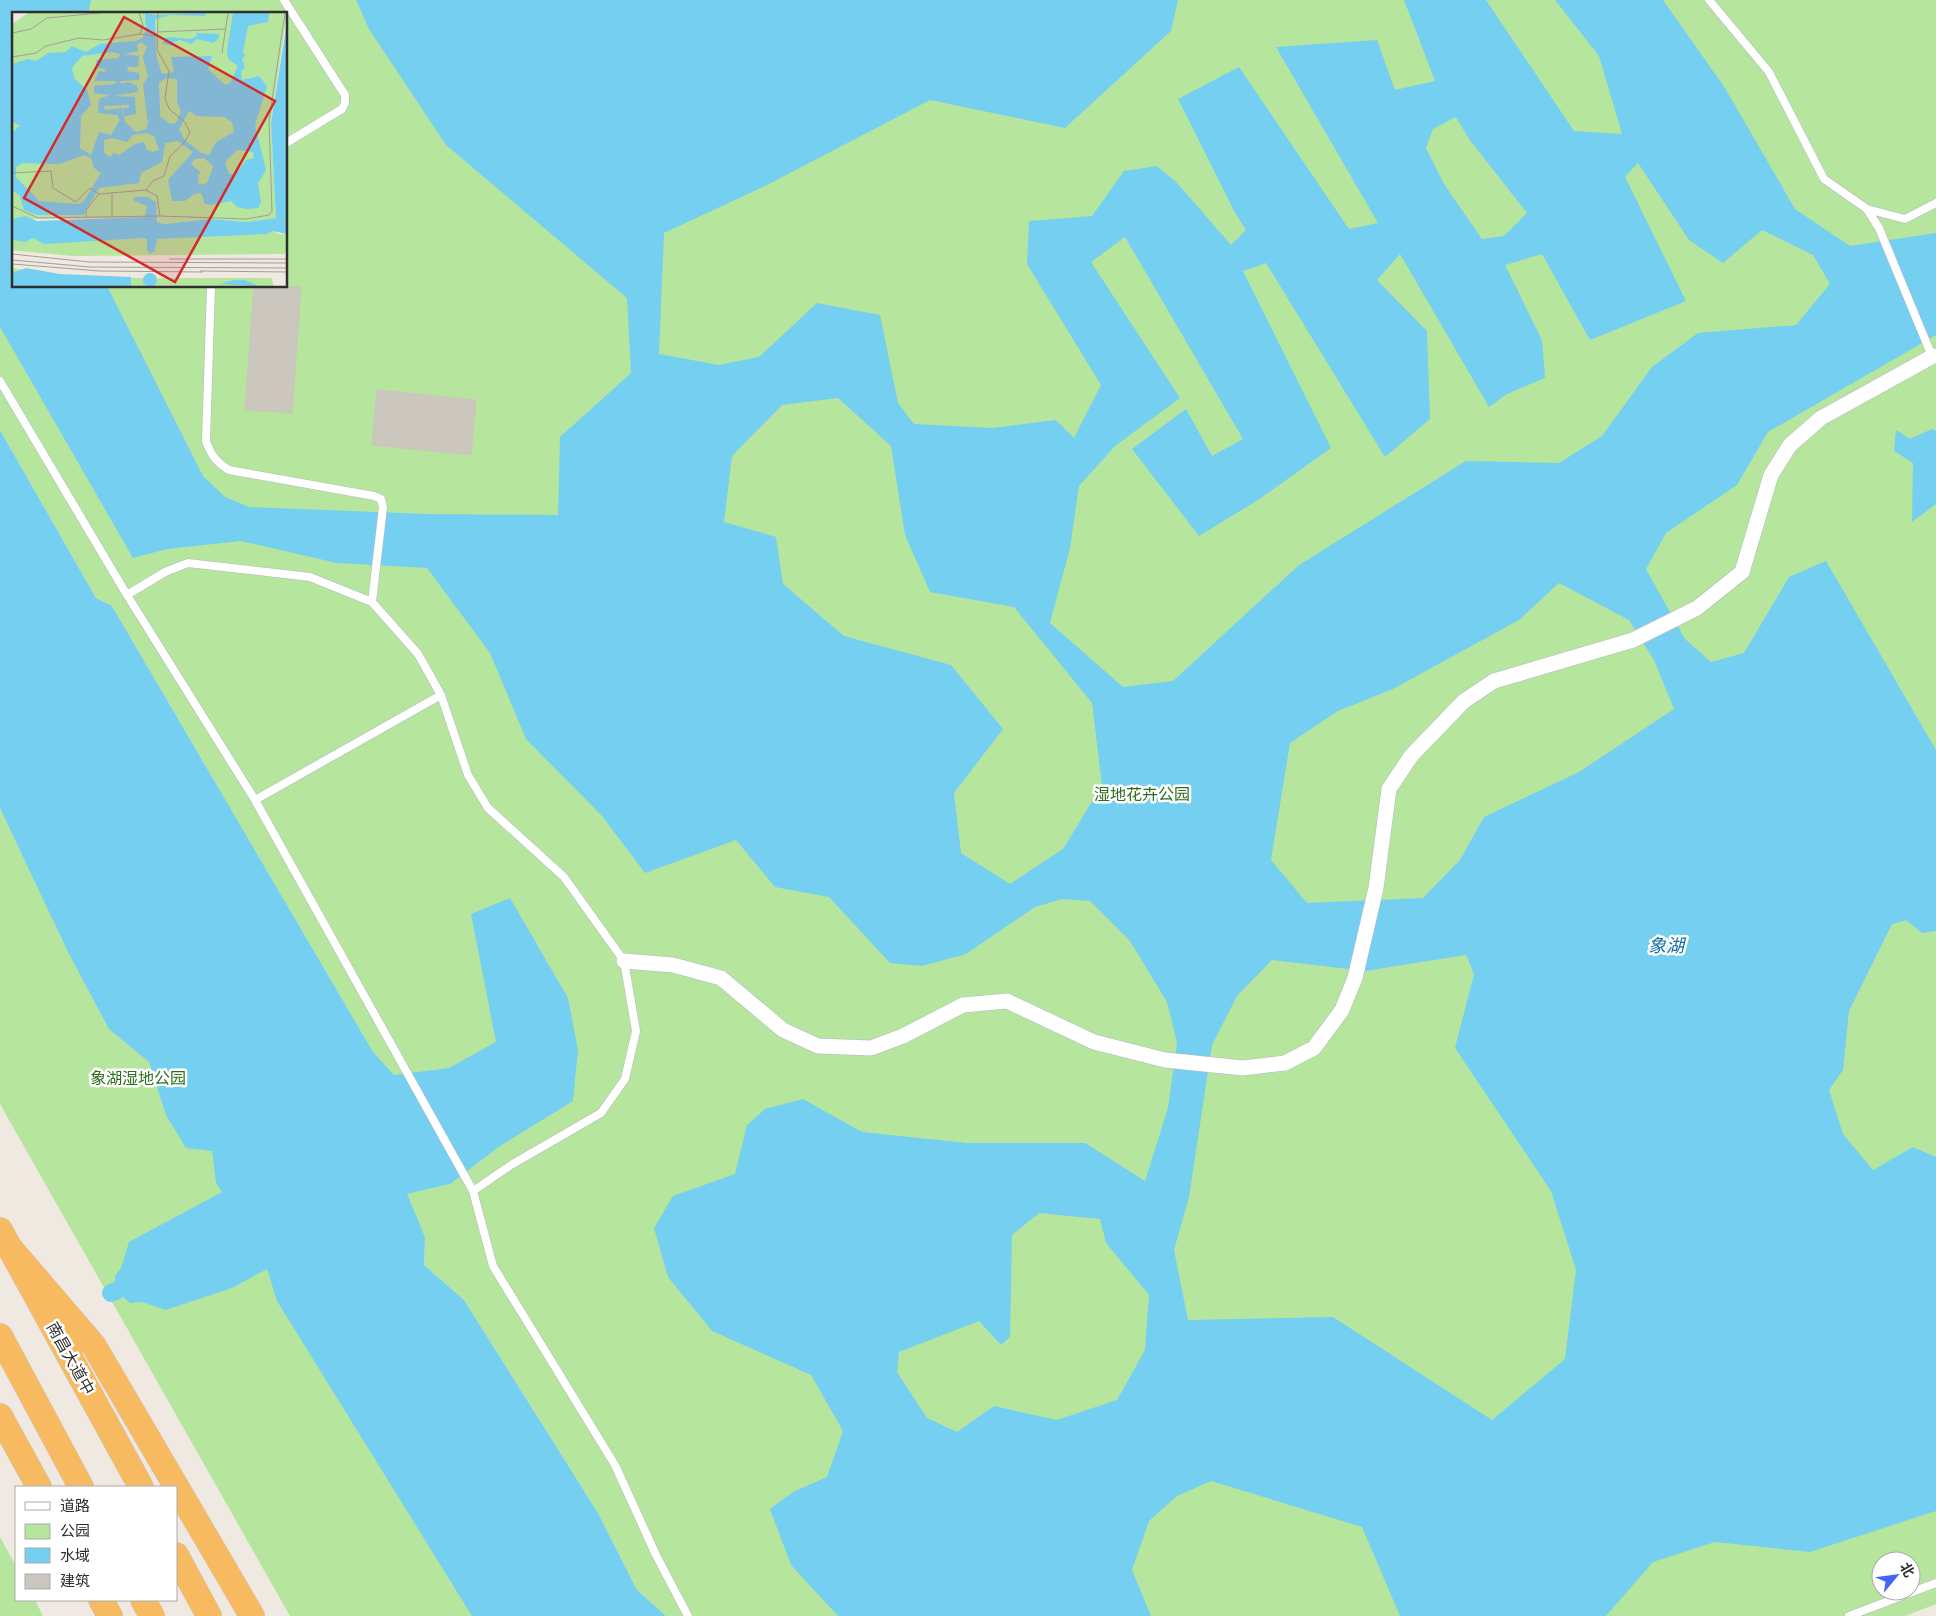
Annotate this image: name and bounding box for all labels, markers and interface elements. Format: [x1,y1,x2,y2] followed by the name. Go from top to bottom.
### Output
[12,12,288,288] inset map
[1094,784,1190,804] park label: 湿地花卉公园
[1648,935,1687,956] water label: 象湖
[90,1068,186,1088] park label: 象湖湿地公园
[43,1318,99,1398] street label: 南昌大道中
[15,1486,178,1601] legend
[60,1496,90,1515] text: 道路
[60,1521,90,1540] text: 公园
[60,1546,90,1565] text: 水域
[1871,1551,1921,1601] north arrow
[1897,1559,1919,1580] text: 北
[60,1571,90,1590] text: 建筑

